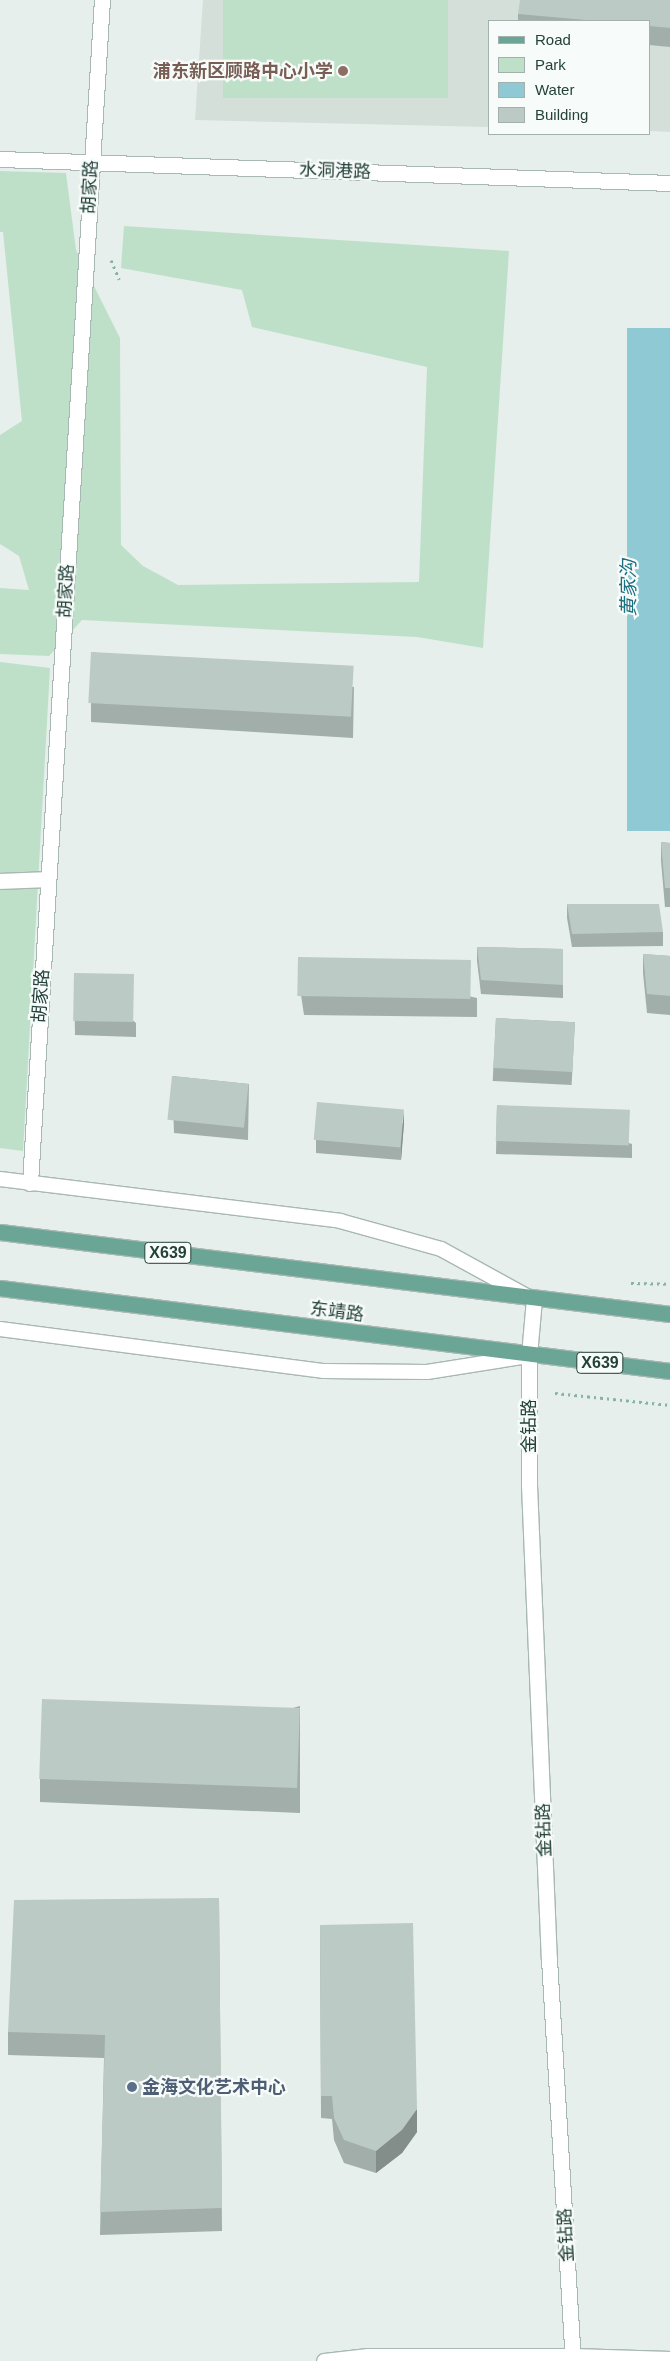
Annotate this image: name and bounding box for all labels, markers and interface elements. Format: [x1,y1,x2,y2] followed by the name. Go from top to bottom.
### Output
[488,20,650,135] legend
[535,31,571,48] text: Road
[535,56,566,73] text: Park
[153,60,333,82] place label: 浦东新区顾路中心小学
[337,65,349,77] marker: 浦东新区顾路中心小学
[535,81,574,98] text: Water
[535,106,588,123] text: Building
[78,159,102,215] street label: 胡家路
[299,159,371,183] street label: 水洞港路
[618,560,640,616] water label: 黄家沟
[54,563,78,619] street label: 胡家路
[28,968,54,1024] street label: 胡家路
[144,1240,192,1266] road number: X639
[309,1298,365,1326] street label: 东靖路
[576,1350,624,1376] road number: X639
[518,1399,540,1453] street label: 金钻路
[532,1803,556,1857] street label: 金钻路
[142,2076,286,2098] place label: 金海文化艺术中心
[126,2081,138,2093] marker: 金海文化艺术中心
[554,2207,578,2263] street label: 金钻路

